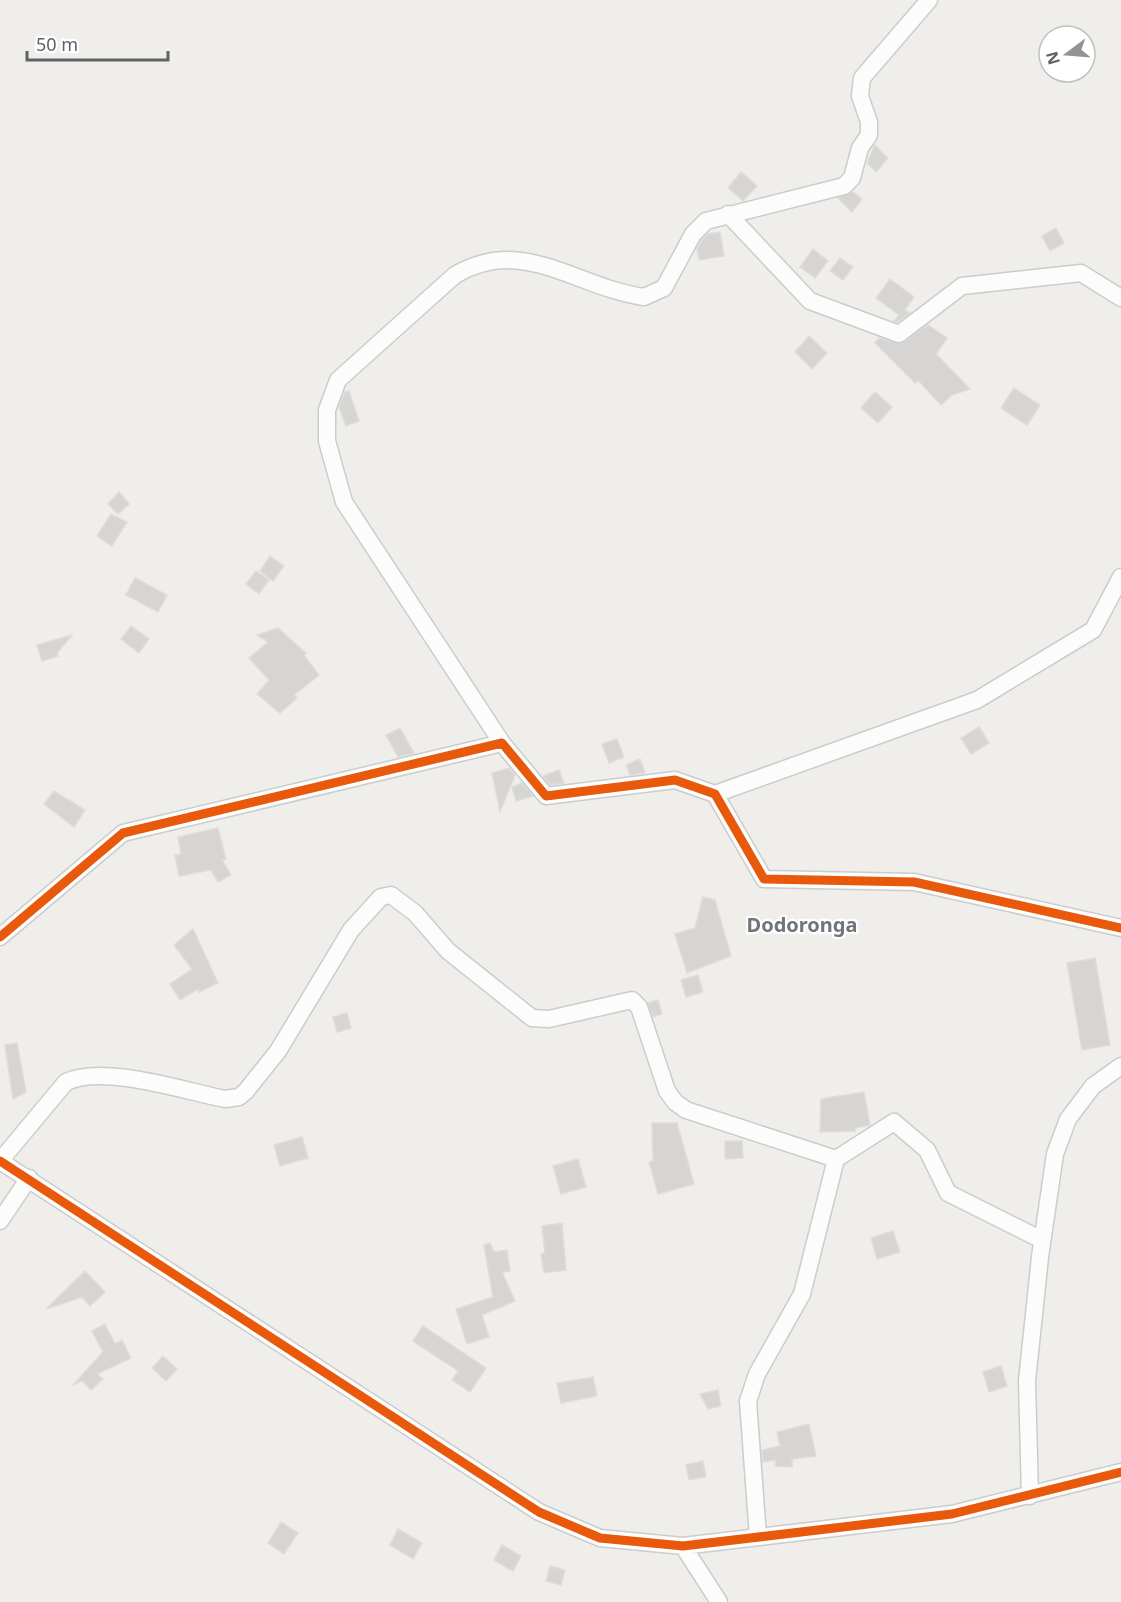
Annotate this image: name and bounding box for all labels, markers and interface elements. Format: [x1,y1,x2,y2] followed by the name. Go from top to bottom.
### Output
[27,24,168,62] scale bar
[1037,24,1097,84] north arrow
[36,32,78,56] text: 50 m
[1040,49,1065,67] text: N
[747,911,857,938] district label: Dodoronga

